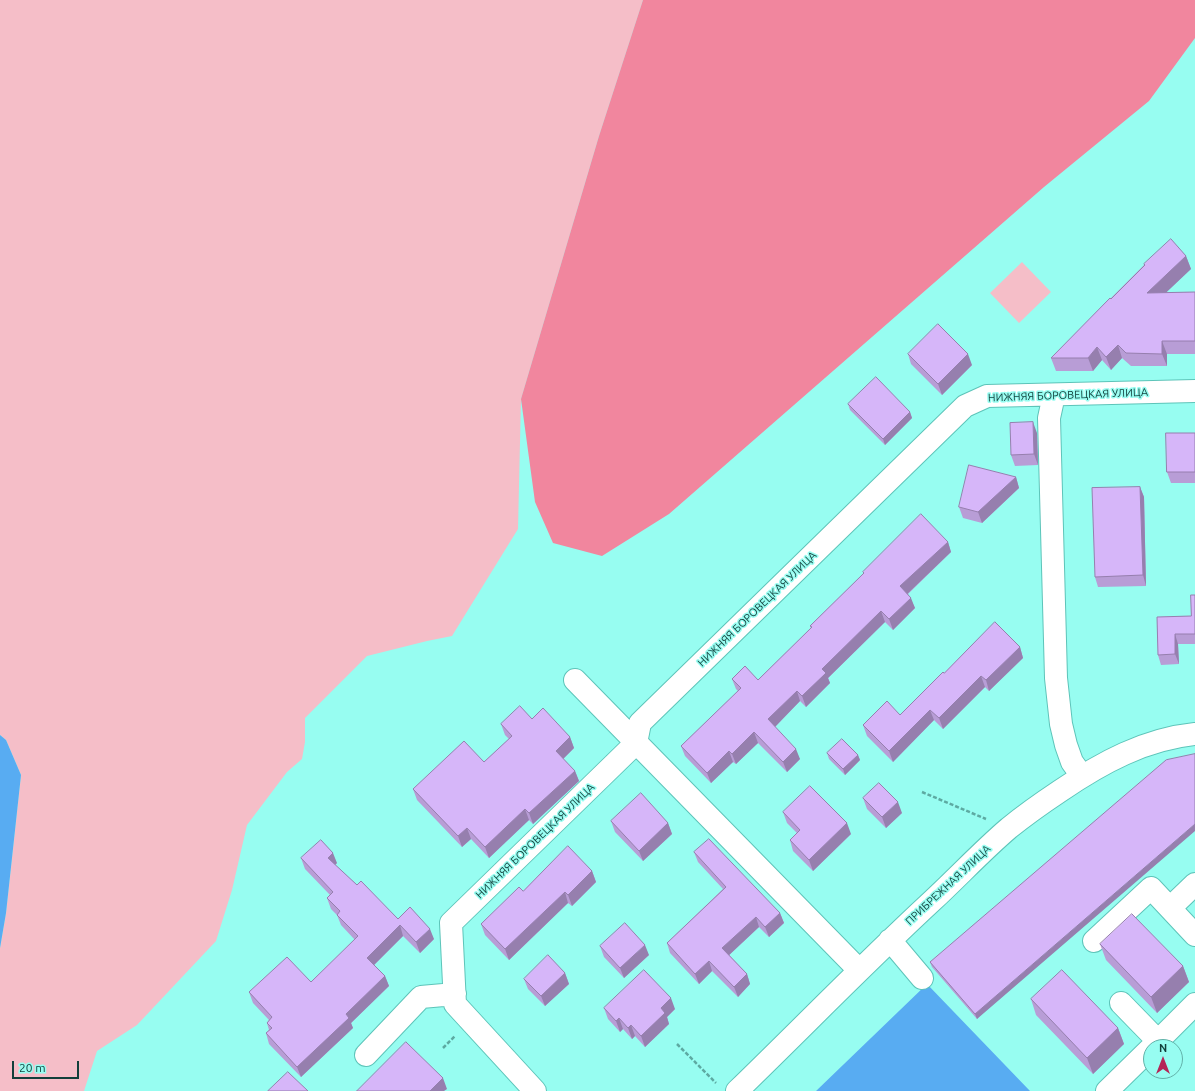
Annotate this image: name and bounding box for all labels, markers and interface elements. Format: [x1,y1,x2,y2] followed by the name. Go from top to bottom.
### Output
[988,386,1148,404] street label: НИЖНЯЯ БОРОВЕЦКАЯ УЛИЦА
[695,549,819,669] street label: НИЖНЯЯ БОРОВЕЦКАЯ УЛИЦА
[473,781,597,901] street label: НИЖНЯЯ БОРОВЕЦКАЯ УЛИЦА
[903,842,993,928] street label: ПРИБРЕЖНАЯ УЛИЦА
[1143,1039,1183,1079] north arrow
[1159,1042,1167,1054] text: N
[14,1053,81,1079] scale bar
[19,1061,46,1074] text: 20 m

